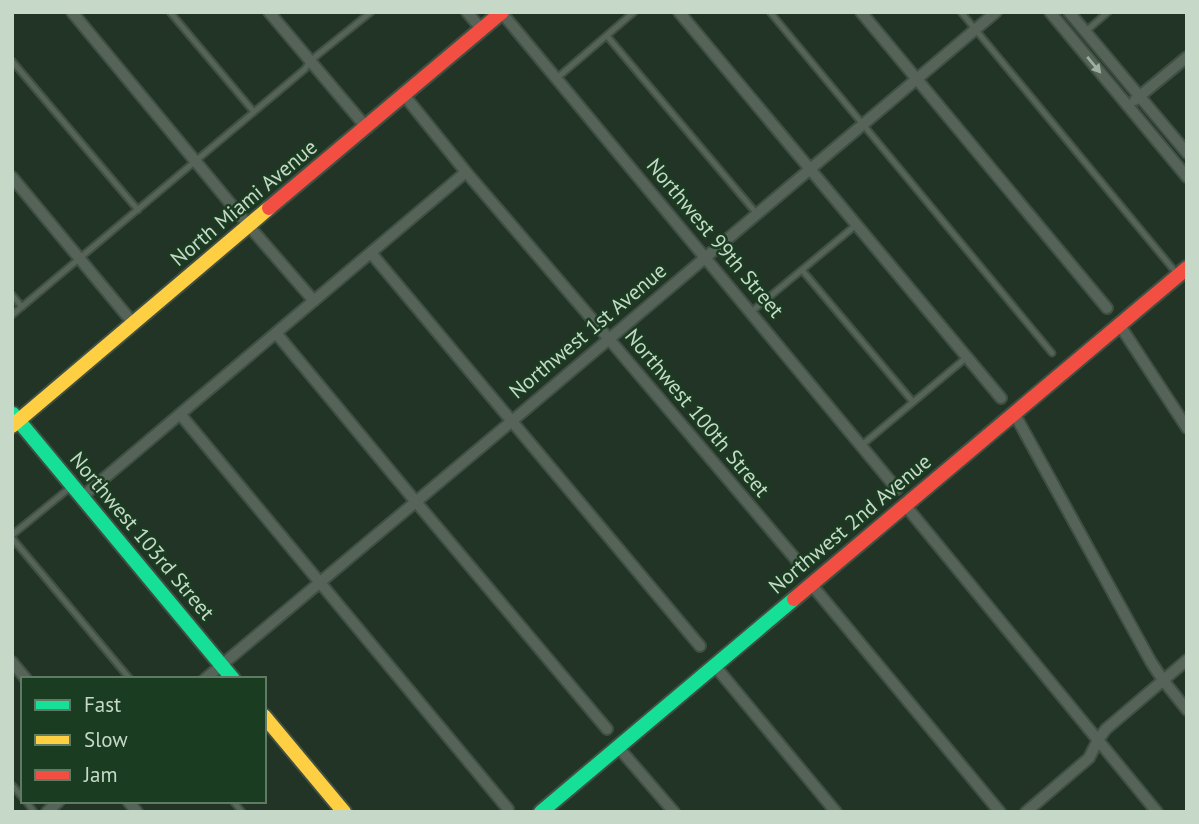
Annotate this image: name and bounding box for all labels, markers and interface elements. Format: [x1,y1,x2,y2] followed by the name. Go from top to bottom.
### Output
[1086,56,1101,73] one-way arrow
[165,133,323,272] street label: North Miami Avenue
[641,152,790,323] street label: Northwest 99th Street
[503,257,672,404] street label: Northwest 1st Avenue
[619,323,776,502] street label: Northwest 100th Street
[64,446,221,625] street label: Northwest 103rd Street
[763,448,936,600] street label: Northwest 2nd Avenue
[21,677,266,803] legend
[84,691,121,718] text: Fast
[84,726,128,753] text: Slow
[83,761,118,788] text: Jam

